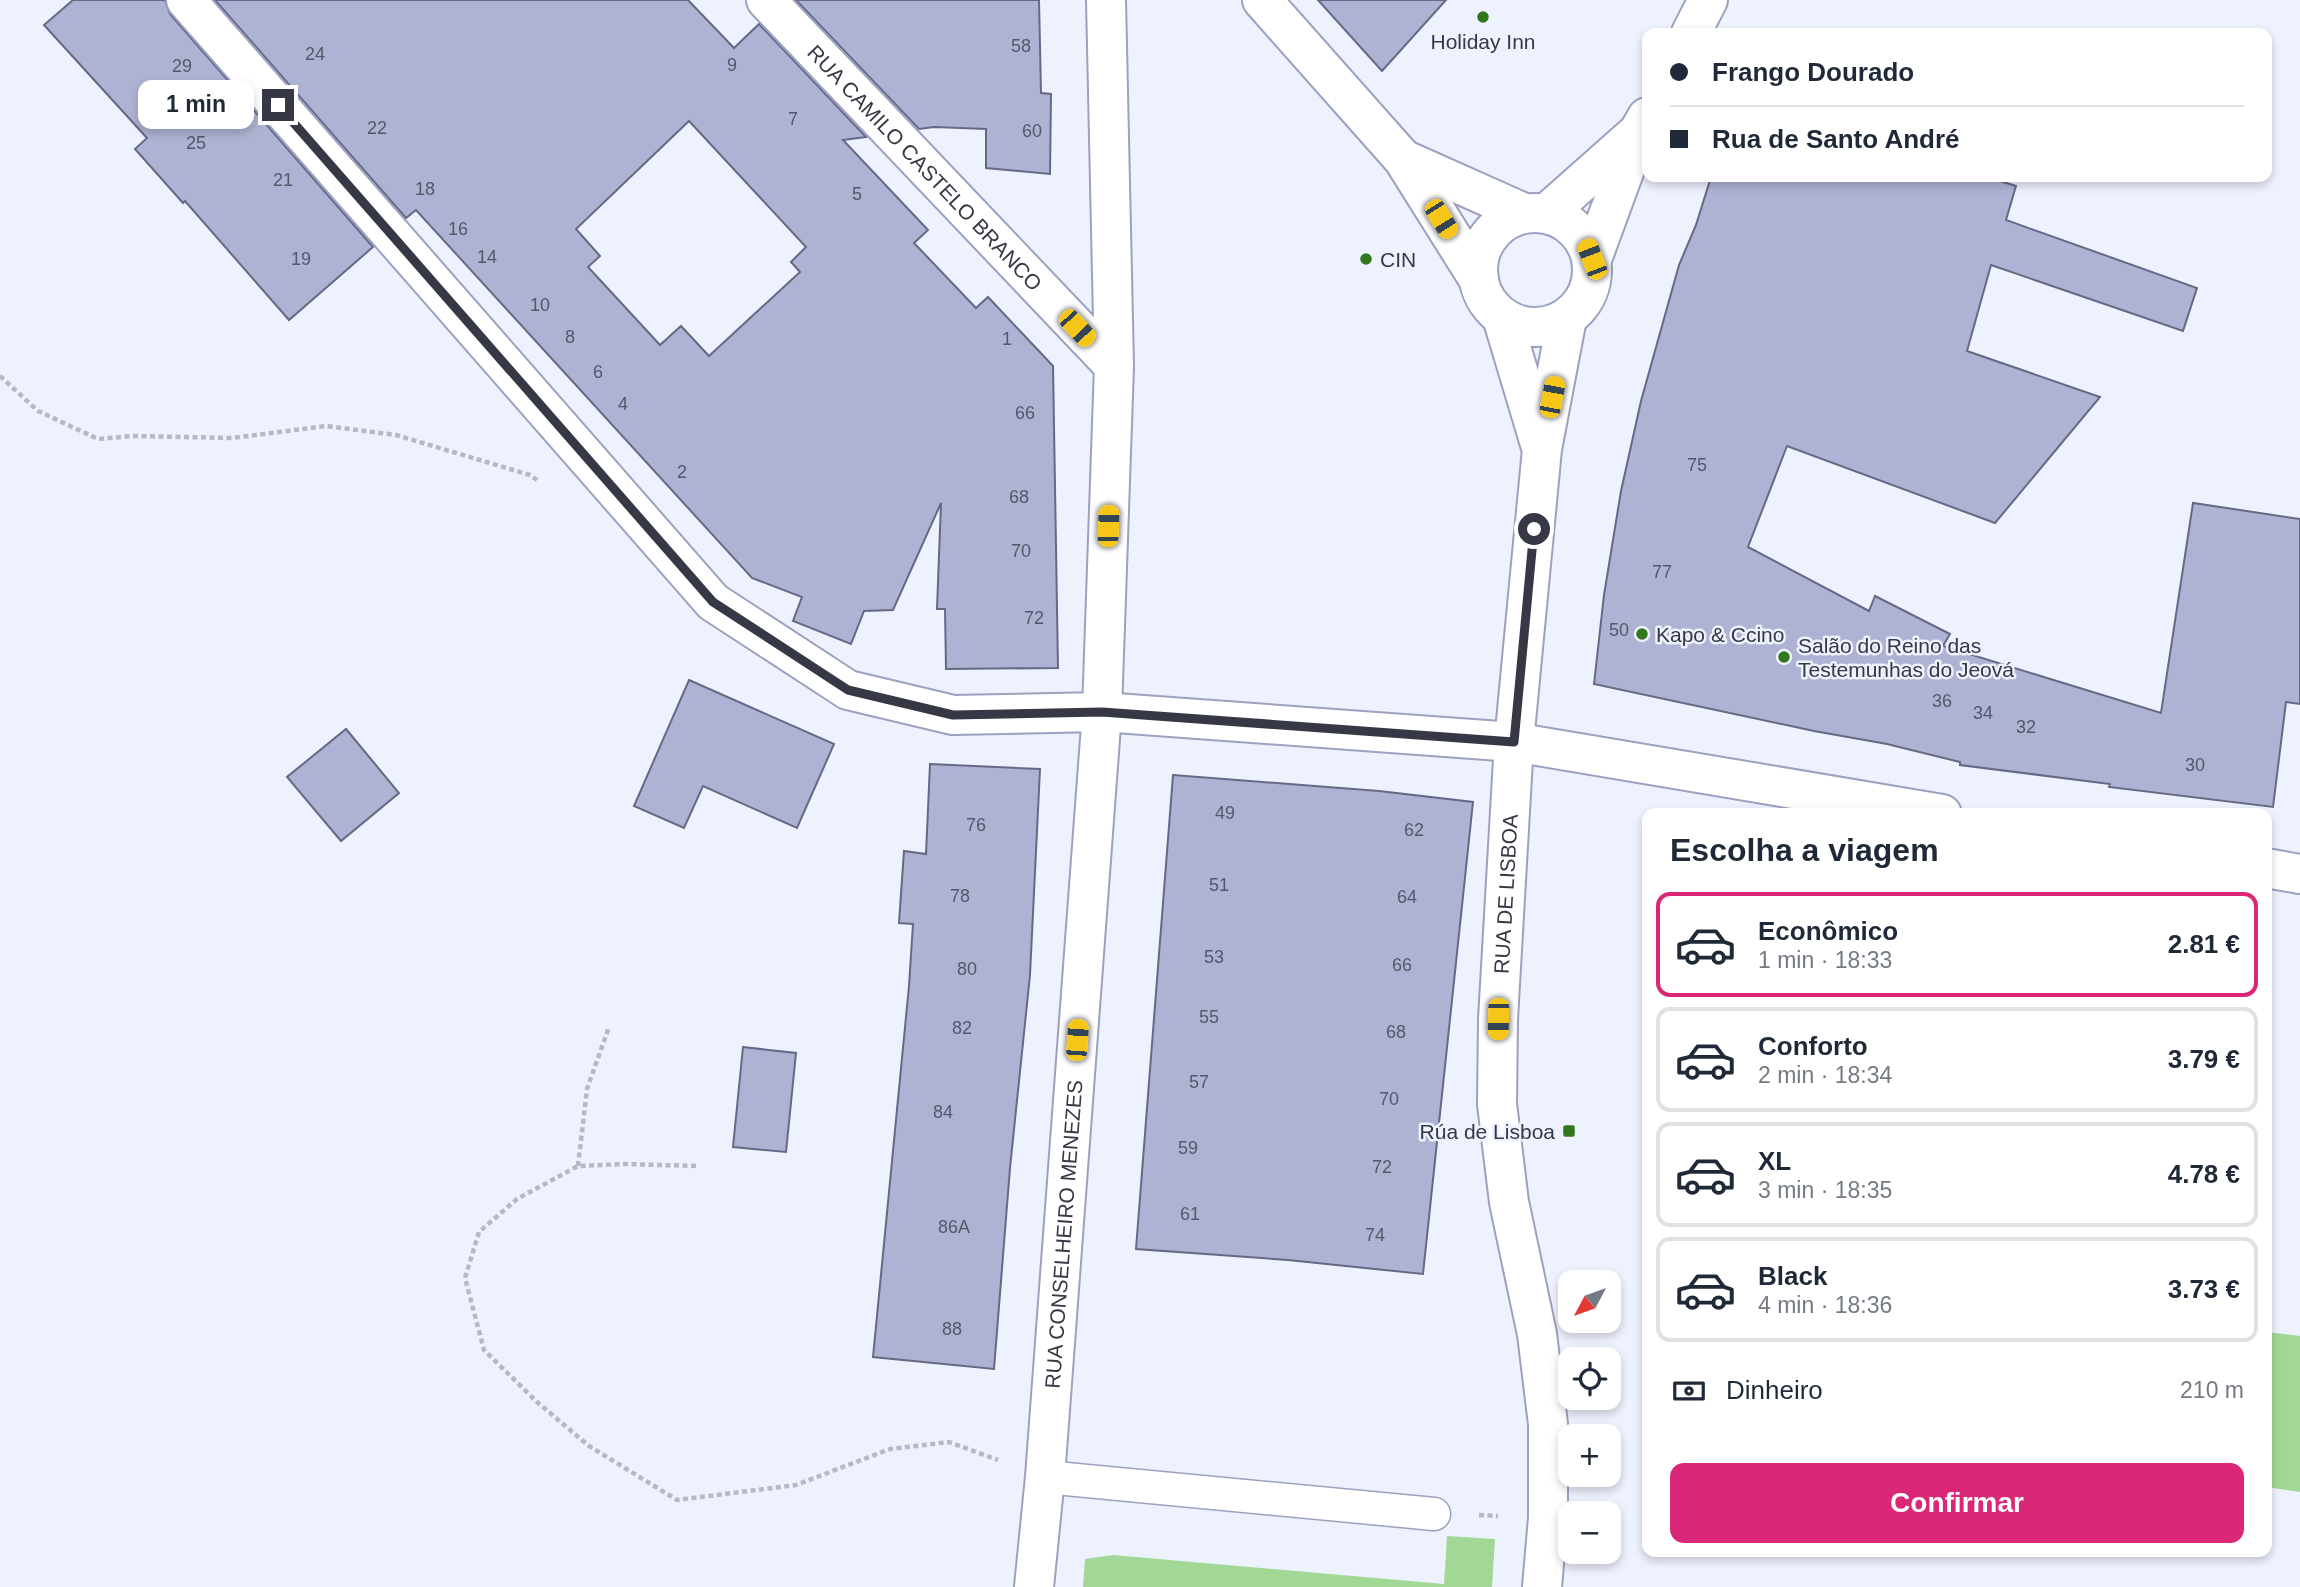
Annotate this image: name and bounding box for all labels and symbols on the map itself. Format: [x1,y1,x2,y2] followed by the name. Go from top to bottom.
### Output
[1475,9,1491,25] marker: Holiday Inn
[1430,30,1536,53] place label: Holiday Inn
[1011,36,1031,56] house number: 58
[803,40,1047,295] street label: RUA CAMILO CASTELO BRANCO
[305,44,325,64] house number: 24
[727,55,737,75] house number: 9
[172,56,192,76] house number: 29
[138,80,254,130] callout: 1 min
[262,89,294,121] route end
[788,109,798,129] house number: 7
[367,118,387,138] house number: 22
[1022,121,1042,141] house number: 60
[186,133,206,153] house number: 25
[273,170,293,190] house number: 21
[415,179,435,199] house number: 18
[852,184,862,204] house number: 5
[1421,196,1462,242] car
[448,219,468,239] house number: 16
[1575,236,1610,282] car
[477,247,497,267] house number: 14
[1380,248,1416,271] place label: CIN
[291,249,311,269] house number: 19
[1358,251,1374,267] marker: CIN
[530,295,550,315] house number: 10
[1055,305,1100,351] car
[565,327,575,347] house number: 8
[1002,329,1012,349] house number: 1
[593,362,603,382] house number: 6
[1538,374,1567,420] car
[618,394,628,414] house number: 4
[1015,403,1035,423] house number: 66
[1687,455,1707,475] house number: 75
[677,462,687,482] house number: 2
[1009,487,1029,507] house number: 68
[1097,505,1120,547] car
[1518,513,1550,545] route start
[1011,541,1031,561] house number: 70
[1652,562,1672,582] house number: 77
[1024,608,1044,628] house number: 72
[1609,620,1629,640] house number: 50
[1656,623,1784,646] place label: Kapo & Ccino
[1634,626,1650,642] marker: Kapo & Ccino
[1798,634,2014,681] place label: Salão do Reino das Testemunhas do Jeová
[1776,649,1792,665] marker: Salão do Reino das Testemunhas do Jeová
[1932,691,1952,711] house number: 36
[1973,703,1993,723] house number: 34
[2016,717,2036,737] house number: 32
[2185,755,2205,775] house number: 30
[1215,803,1235,823] house number: 49
[1489,813,1521,974] street label: RUA DE LISBOA
[966,815,986,835] house number: 76
[1404,820,1424,840] house number: 62
[1209,875,1229,895] house number: 51
[950,886,970,906] house number: 78
[1397,887,1417,907] house number: 64
[1204,947,1224,967] house number: 53
[1392,955,1412,975] house number: 66
[957,959,977,979] house number: 80
[1488,998,1509,1040] car
[1199,1007,1219,1027] house number: 55
[952,1018,972,1038] house number: 82
[1066,1018,1089,1062] car
[1386,1022,1406,1042] house number: 68
[1189,1072,1209,1092] house number: 57
[1040,1079,1086,1389] street label: RUA CONSELHEIRO MENEZES
[1379,1089,1399,1109] house number: 70
[933,1102,953,1122] house number: 84
[1420,1120,1555,1143] place label: Rúa de Lisboa
[1561,1123,1577,1139] marker: Rúa de Lisboa
[1178,1138,1198,1158] house number: 59
[1372,1157,1392,1177] house number: 72
[1180,1204,1200,1224] house number: 61
[938,1217,970,1237] house number: 86A
[1365,1225,1385,1245] house number: 74
[1558,1270,1620,1334] north arrow
[942,1319,962,1339] house number: 88

